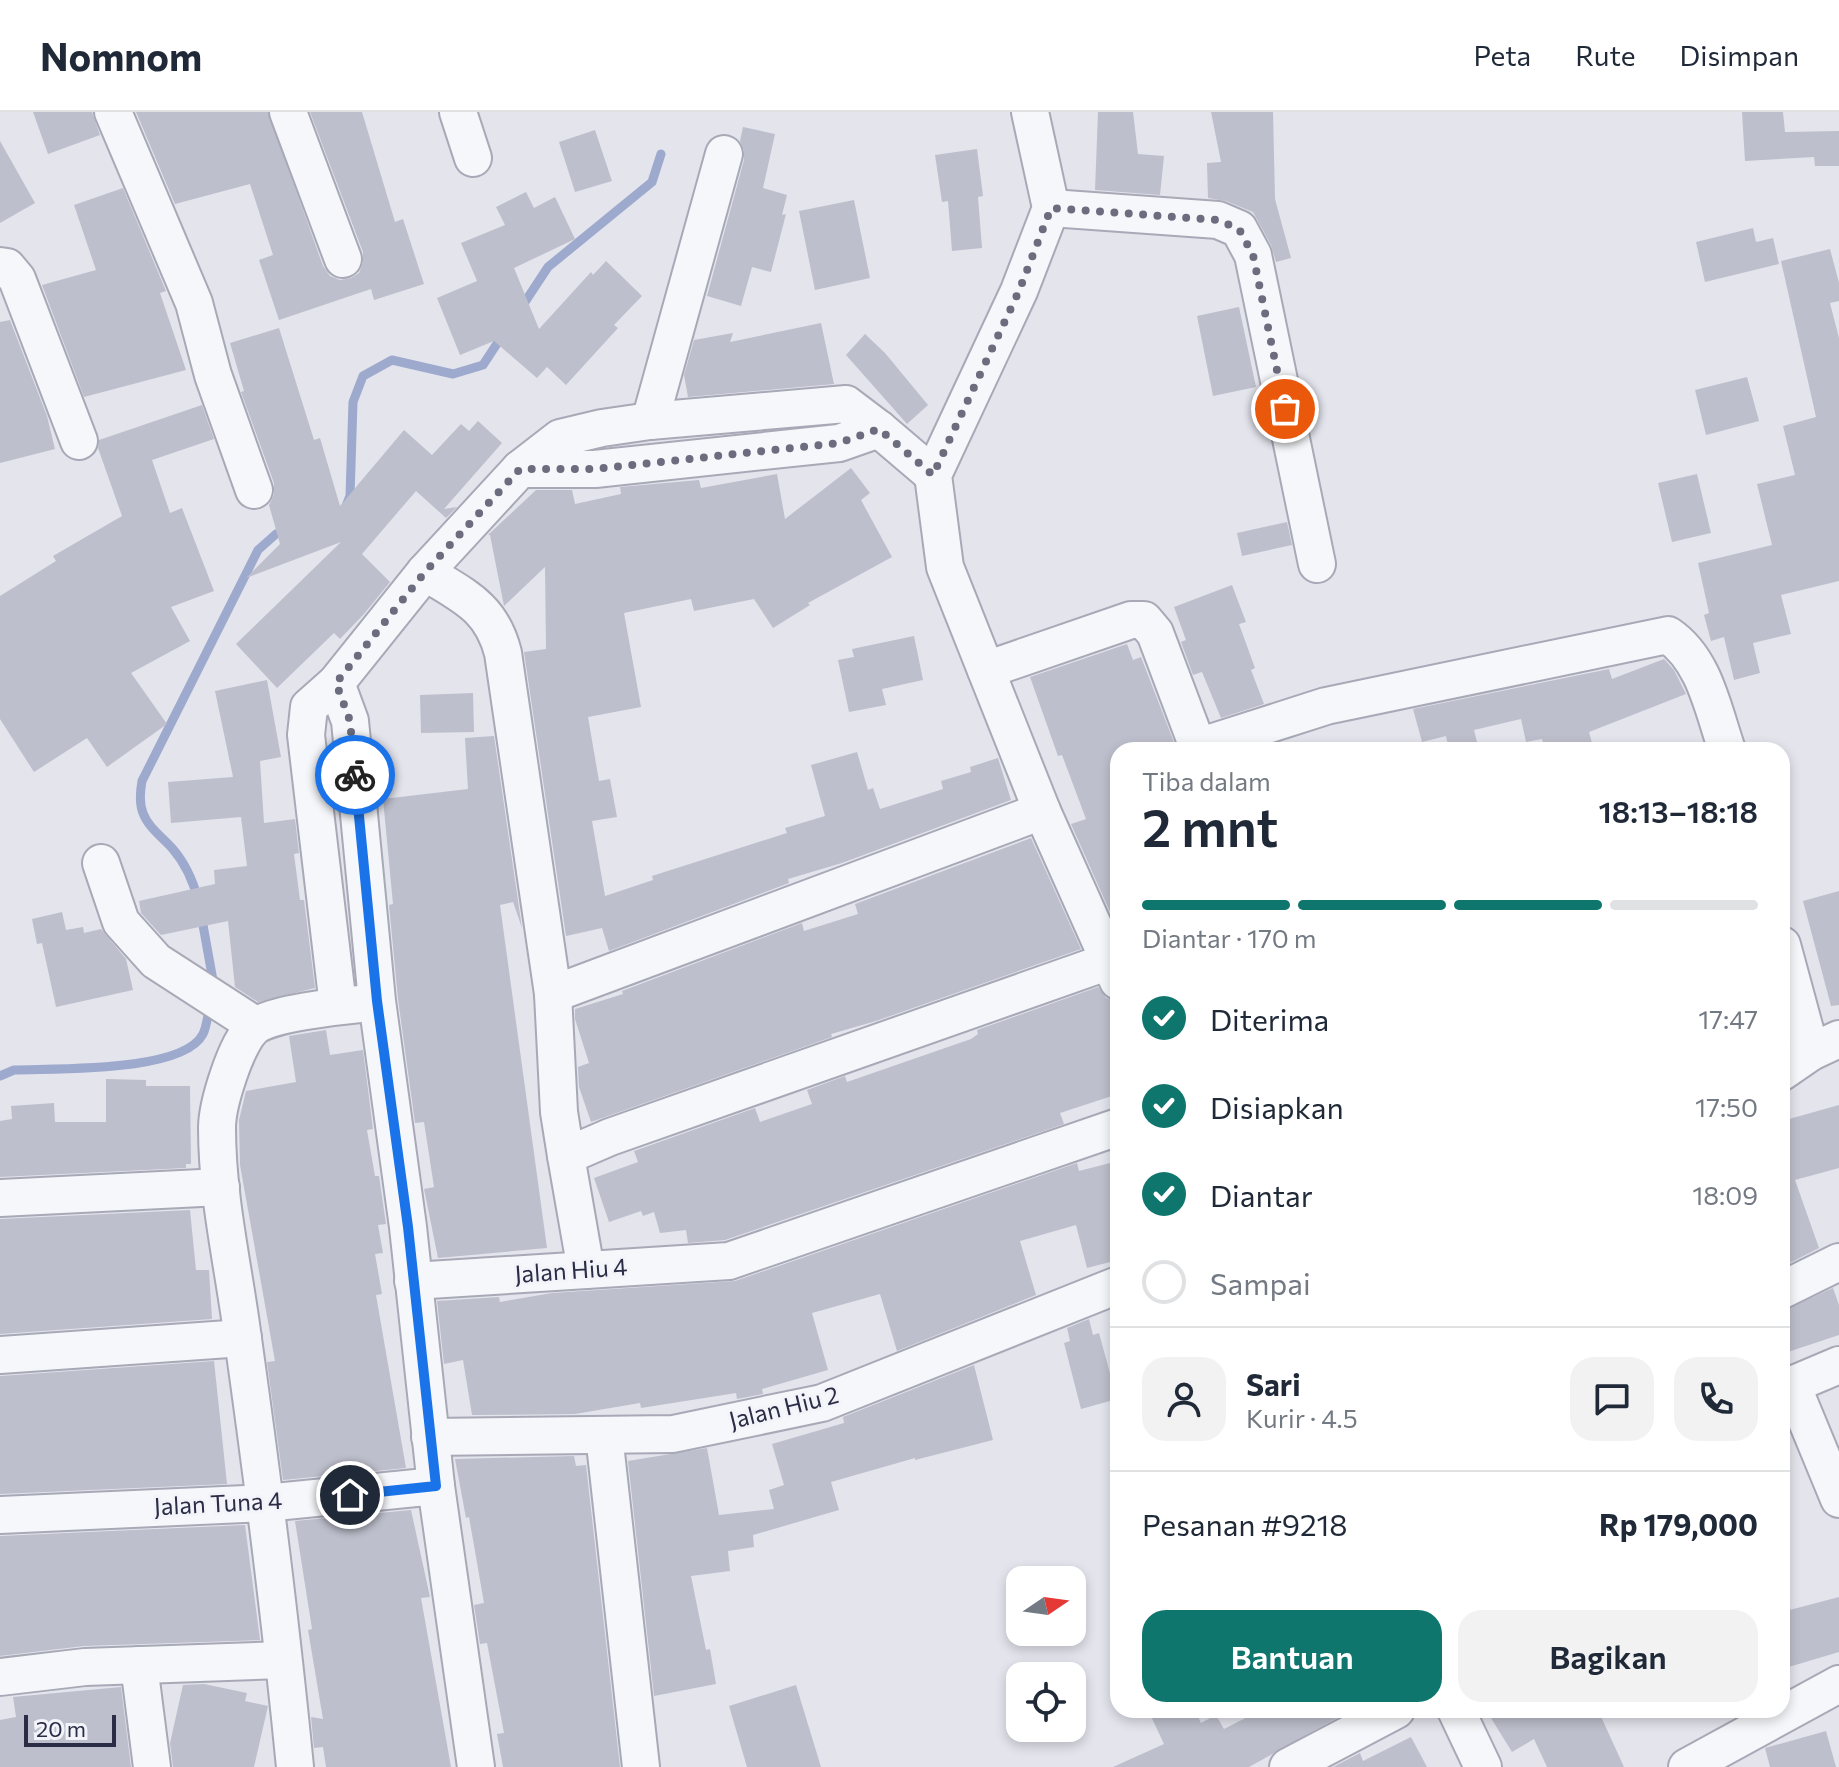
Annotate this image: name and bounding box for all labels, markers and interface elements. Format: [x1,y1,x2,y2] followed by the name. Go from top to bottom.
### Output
[40,32,202,79] text: Nomnom
[1473,38,1531,72] text: Peta
[1575,38,1636,72] text: Rute
[1680,38,1799,72] text: Disimpan
[1251,375,1319,443] pin
[1263,387,1307,431] icon: bag
[315,735,395,815] courier
[333,753,377,797] icon: bike
[1142,765,1271,796] text: Tiba dalam
[1599,792,1758,829] text: 18:13–18:18
[1142,794,1278,858] text: 2 mnt
[1142,922,1316,953] text: Diantar · 170 m
[1142,996,1186,1040] icon: check
[1210,1000,1329,1037] text: Diterima
[1698,1003,1758,1034] text: 17:47
[1142,1084,1186,1128] icon: check
[1210,1088,1344,1125] text: Disiapkan
[1695,1091,1758,1122] text: 17:50
[1142,1172,1186,1216] icon: check
[1210,1176,1313,1213] text: Diantar
[1692,1179,1758,1210] text: 18:09
[513,1251,628,1288] street label: Jalan Hiu 4
[1210,1264,1311,1301] text: Sampai
[1142,1357,1226,1441] button: person
[1570,1357,1654,1441] button: chat
[1674,1357,1758,1441] button: phone
[1246,1365,1301,1402] text: Sari
[726,1379,841,1434] street label: Jalan Hiu 2
[1246,1402,1358,1433] text: Kurir · 4.5
[316,1461,384,1529] pin
[328,1473,372,1517] icon: home
[153,1485,283,1520] street label: Jalan Tuna 4
[1142,1505,1348,1542] text: Pesanan #9218
[1599,1505,1758,1542] text: Rp 179,000
[1006,1566,1086,1646] north arrow
[1006,1566,1086,1742] map controls
[1142,1610,1442,1702] button: Bantuan
[1458,1610,1758,1702] button: Bagikan
[1006,1662,1086,1742] button: locate
[24,1711,116,1747] scale bar
[36,1715,86,1742] text: 20 m

